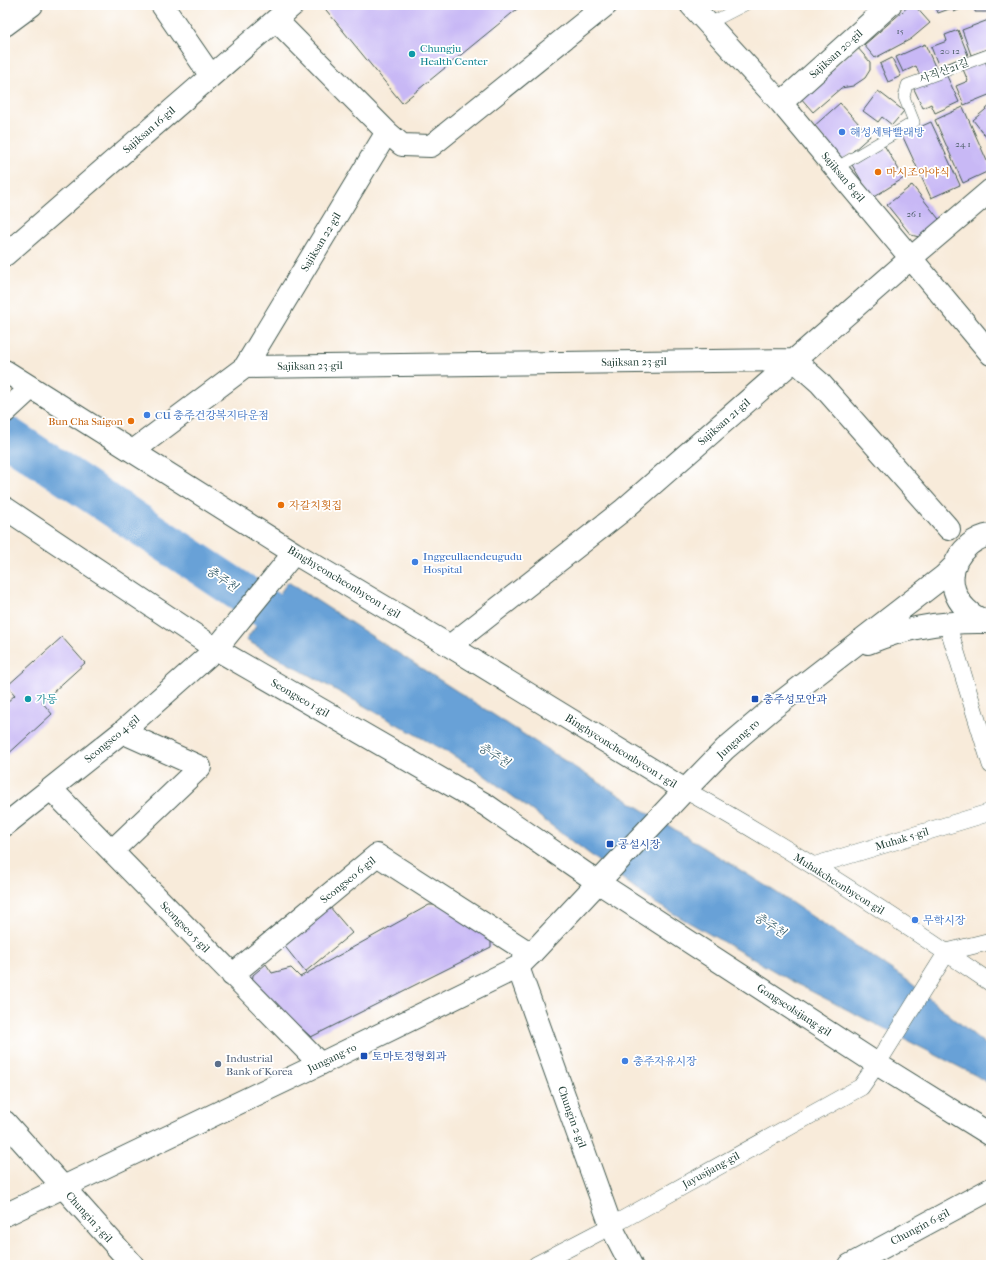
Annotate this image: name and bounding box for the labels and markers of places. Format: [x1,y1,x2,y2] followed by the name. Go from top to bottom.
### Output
[420,42,488,68] place label: Chungju Health Center
[407,49,417,59] marker: Chungju Health Center
[850,126,925,139] place label: 해성세탁빨래방
[837,127,847,137] marker: 해성세탁빨래방
[886,166,950,179] place label: 마시조아야식
[873,167,883,177] marker: 마시조아야식
[155,409,269,422] place label: CU 충주건강복지타운점
[142,410,152,420] marker: CU 충주건강복지타운점
[48,415,124,428] place label: Bun Cha Saigon
[126,416,136,426] marker: Bun Cha Saigon
[289,499,342,512] place label: 자갈치횟집
[276,500,286,510] marker: 자갈치횟집
[423,550,523,576] place label: Inggeullaendeugudu Hospital
[410,557,420,567] marker: Inggeullaendeugudu Hospital
[36,693,58,706] place label: 가동
[763,693,827,706] place label: 충주성모안과
[23,694,33,704] marker: 가동
[750,694,760,704] marker: 충주성모안과
[618,838,661,851] place label: 공설시장
[605,839,615,849] marker: 공설시장
[923,914,966,927] place label: 무학시장
[910,915,920,925] marker: 무학시장
[372,1050,447,1063] place label: 토마토정형회과
[359,1051,369,1061] marker: 토마토정형회과
[226,1052,293,1078] place label: Industrial Bank of Korea
[633,1055,697,1068] place label: 충주자유시장
[620,1056,630,1066] marker: 충주자유시장
[213,1059,223,1069] marker: Industrial Bank of Korea

